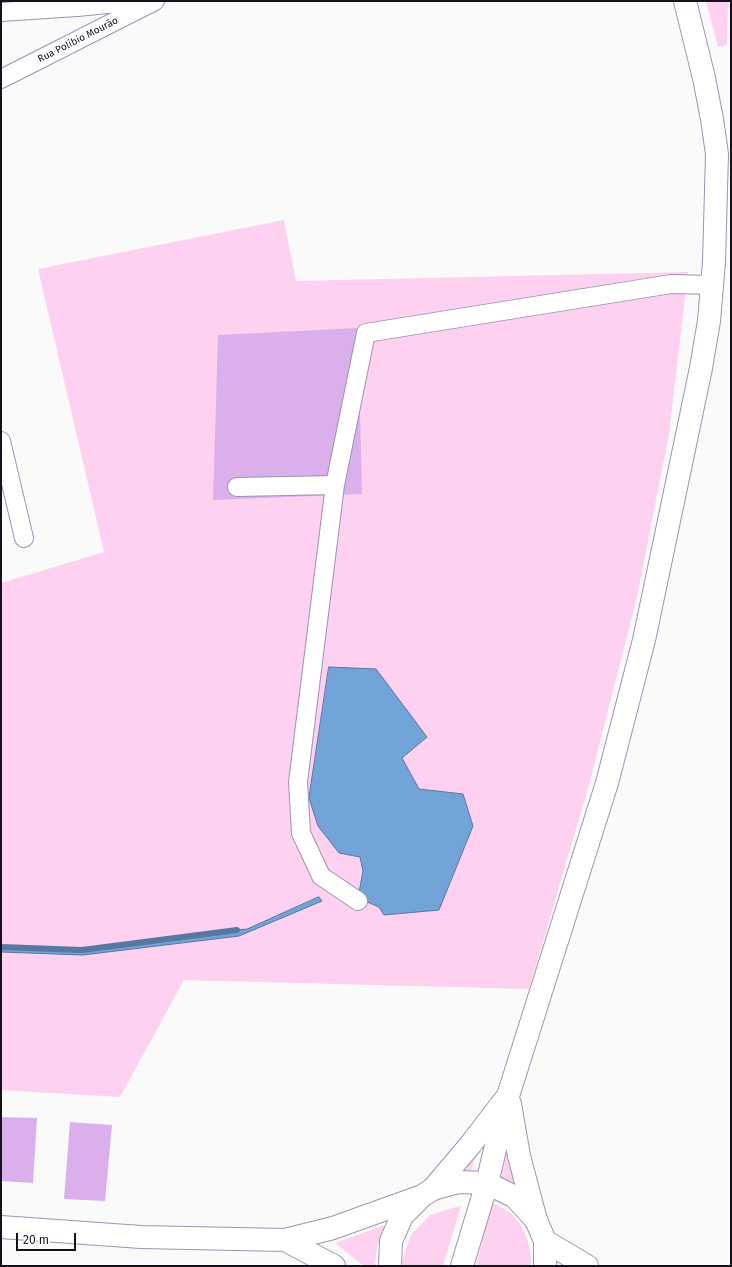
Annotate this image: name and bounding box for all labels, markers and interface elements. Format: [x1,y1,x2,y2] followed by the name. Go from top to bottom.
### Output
[36,15,120,65] street label: Rua Políbio Mourão
[18,1225,78,1251] scale bar
[23,1233,49,1247] text: 20 m

